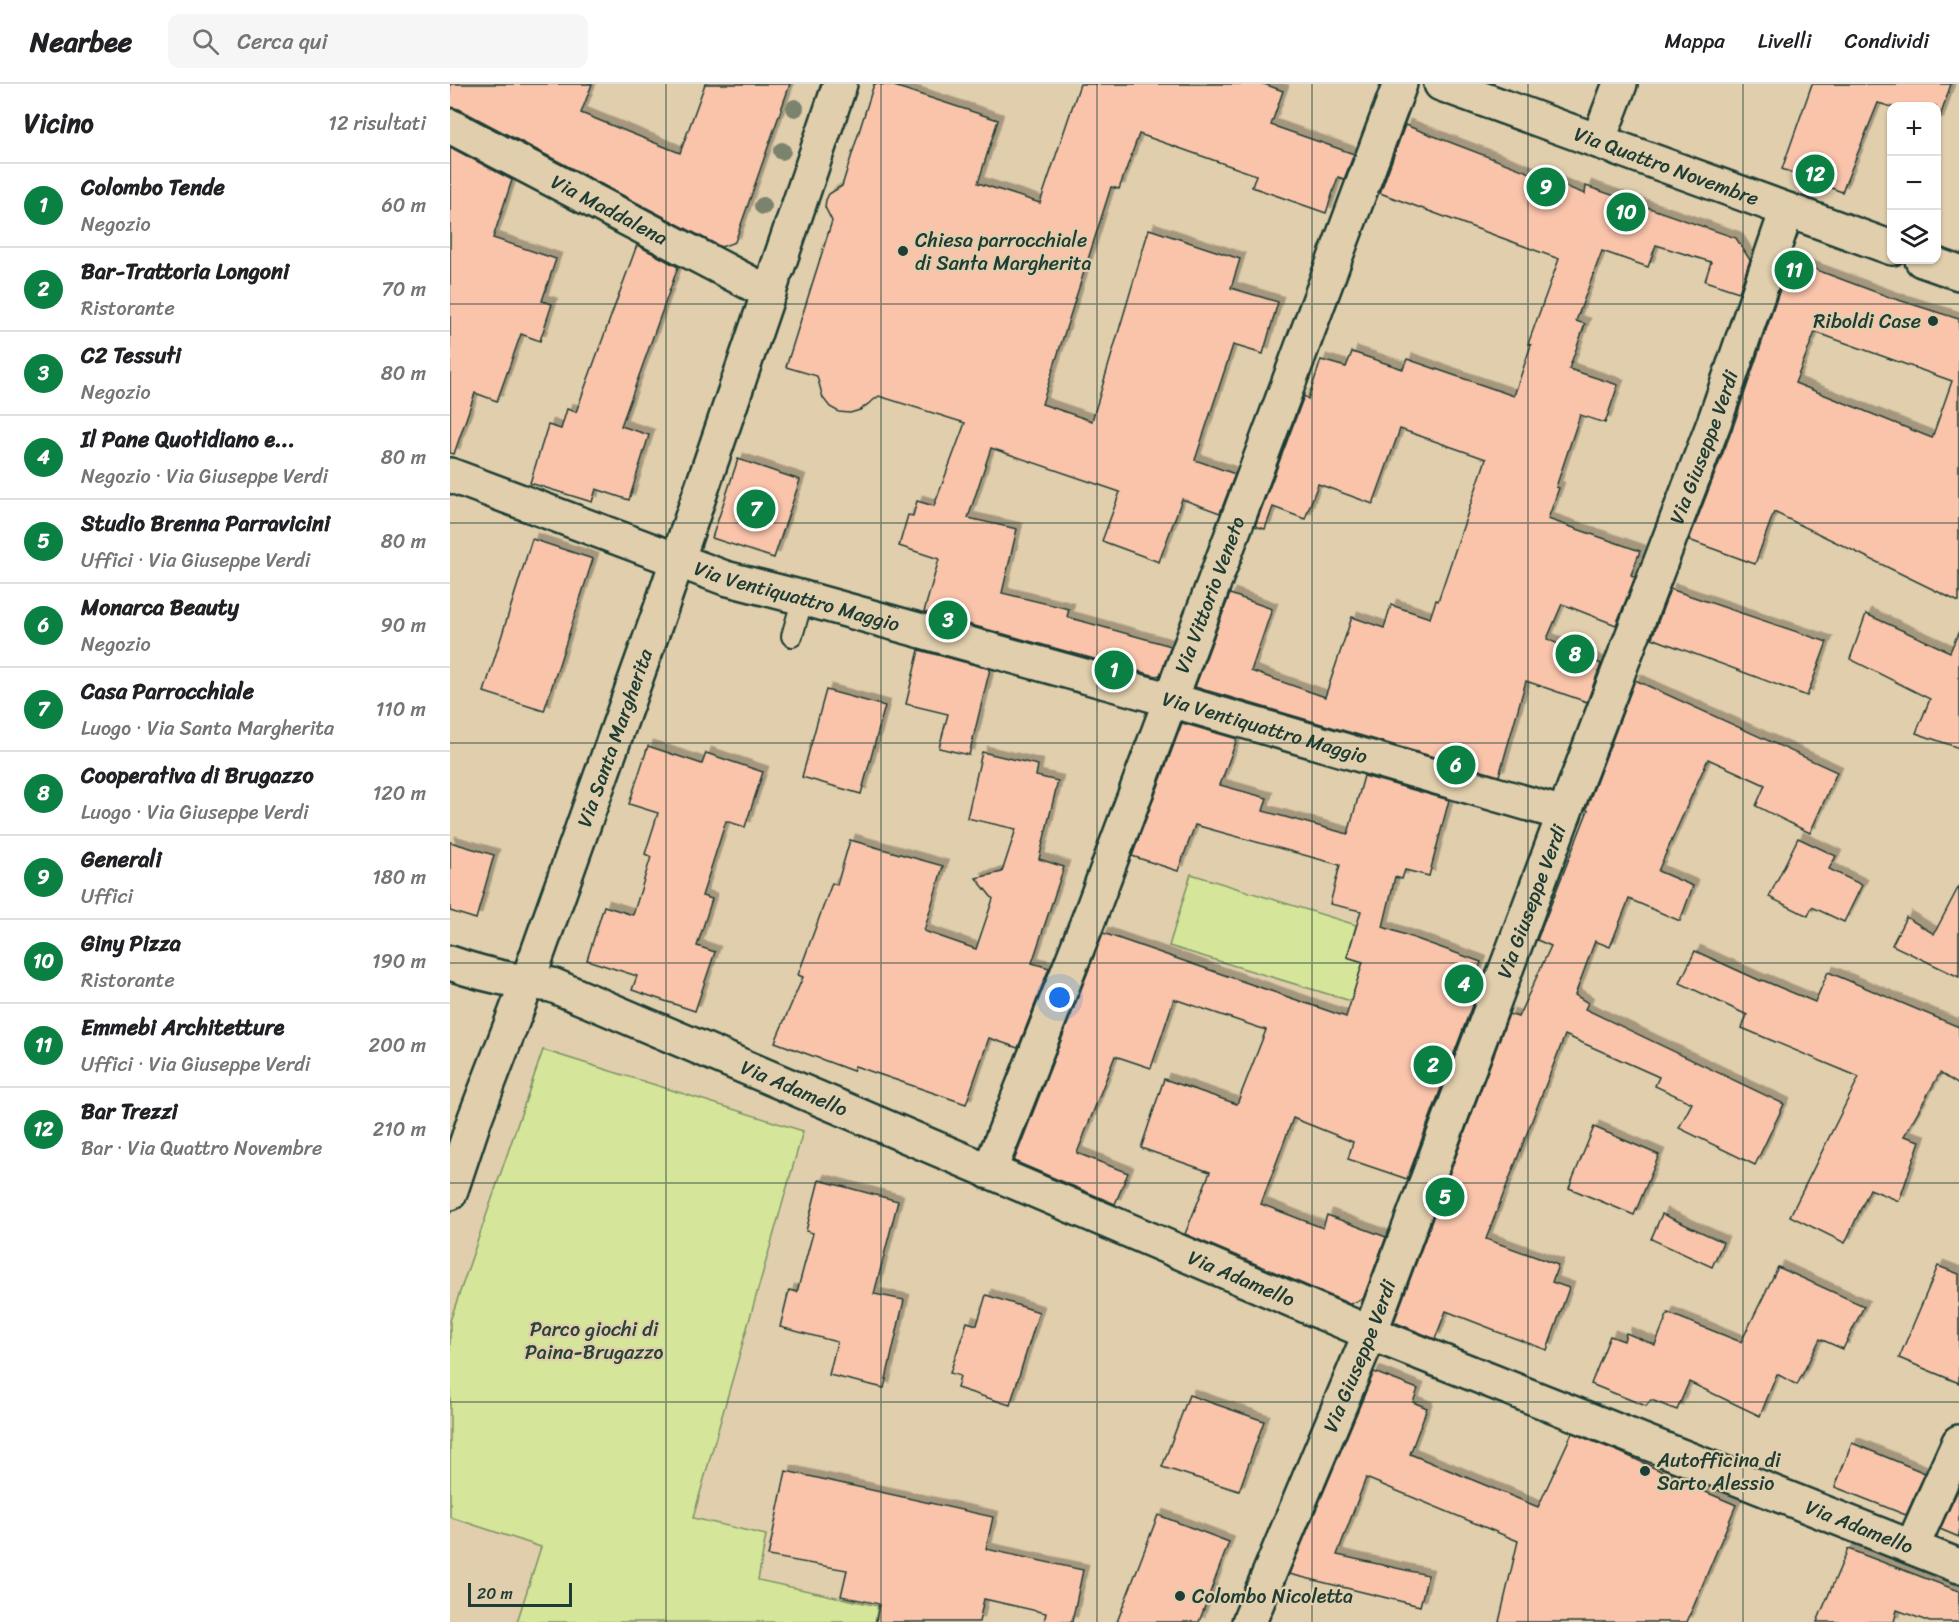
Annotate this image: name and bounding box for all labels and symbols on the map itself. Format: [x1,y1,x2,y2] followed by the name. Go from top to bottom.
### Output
[1569,117,1764,216] street label: Via Quattro Novembre
[1796,152,1834,196] pin: 12
[1526,164,1566,210] pin: 9
[545,165,674,255] street label: Via Maddalena
[1606,190,1646,234] pin: 10
[915,223,1092,281] place label: Chiesa parrocchiale di Santa Margherita
[896,244,910,258] marker: Chiesa parrocchiale di Santa Margherita
[1774,248,1814,292] pin: 11
[1813,304,1921,339] place label: Riboldi Case
[1926,314,1940,328] marker: Riboldi Case
[1660,364,1749,529] street label: Via Giuseppe Verdi
[736,486,776,532] pin: 7
[1165,511,1255,678] street label: Via Vittorio Veneto
[689,551,904,642] street label: Via Ventiquattro Maggio
[928,598,968,642] pin: 3
[1556,632,1594,676] pin: 8
[567,643,663,832] street label: Via Santa Margherita
[1094,648,1134,692] pin: 1
[1158,681,1372,774] street label: Via Ventiquattro Maggio
[1436,742,1476,788] pin: 6
[1487,818,1577,984] street label: Via Giuseppe Verdi
[1444,962,1484,1006] pin: 4
[1045,983,1074,1012] your location
[1414,1042,1452,1088] pin: 2
[735,1050,853,1127] street label: Via Adamello
[1426,1174,1464,1220] pin: 5
[1182,1240,1300,1317] street label: Via Adamello
[1313,1274,1407,1438] street label: Via Giuseppe Verdi
[525,1312,663,1370] park label: Parco giochi di Paina-Brugazzo
[1656,1443,1782,1501] place label: Autofficina di Sarto Alessio
[1638,1464,1652,1478] marker: Autofficina di Sarto Alessio
[1800,1490,1919,1564] street label: Via Adamello
[1192,1579,1353,1614] place label: Colombo Nicoletta
[468,1580,572,1608] scale bar
[1173,1589,1187,1603] marker: Colombo Nicoletta

